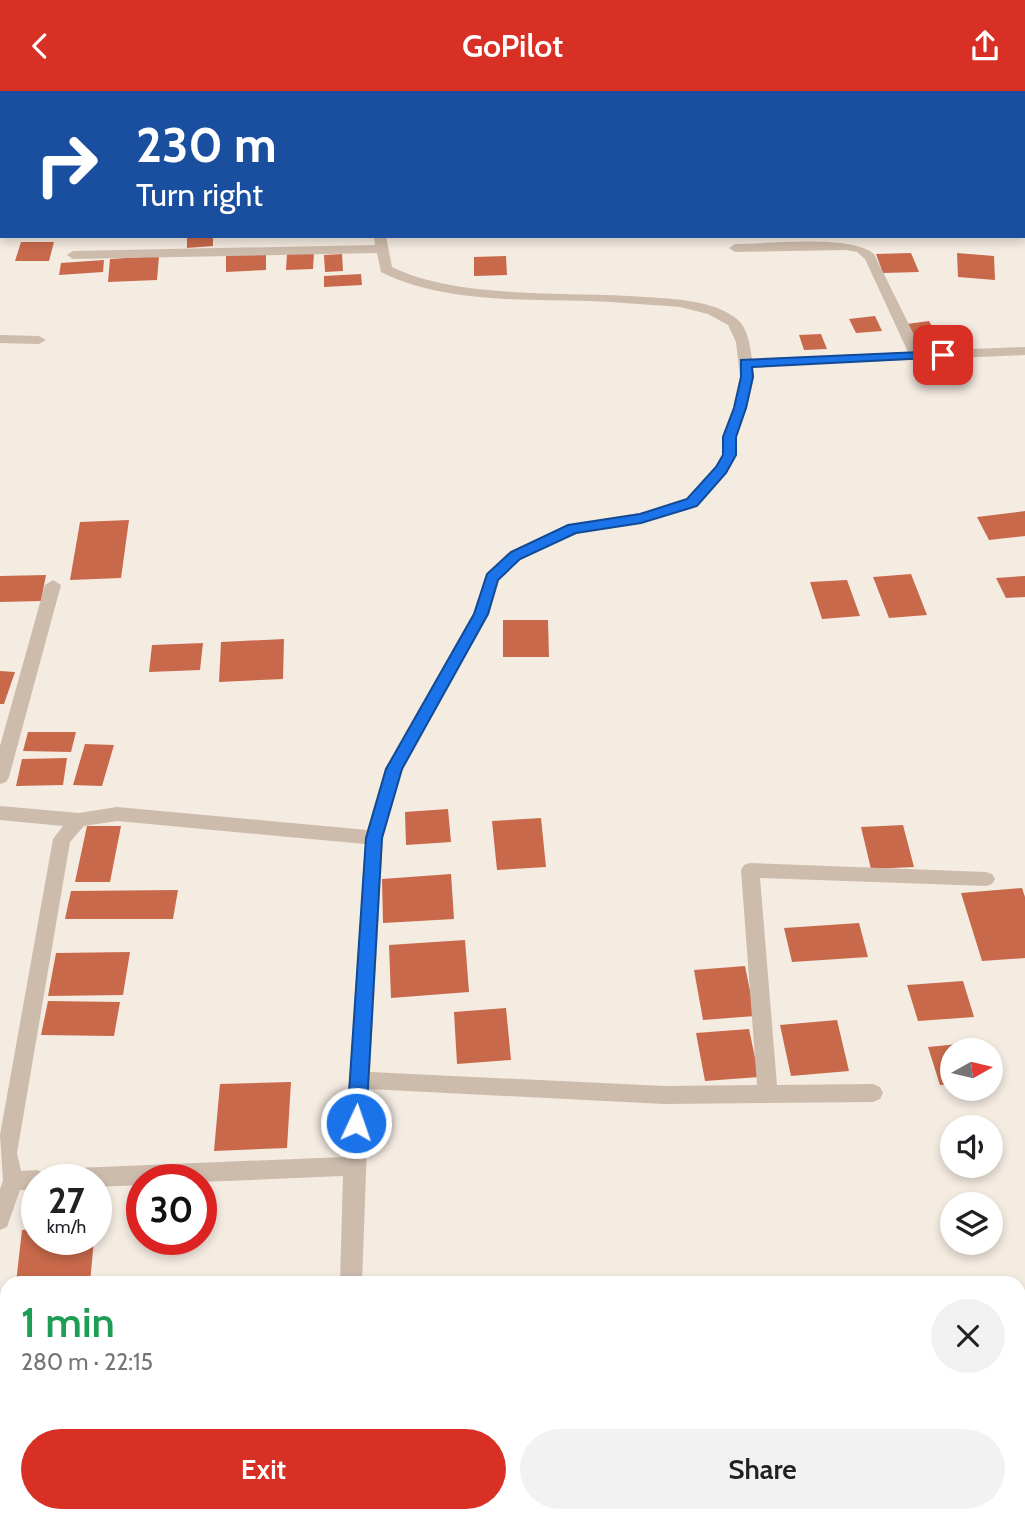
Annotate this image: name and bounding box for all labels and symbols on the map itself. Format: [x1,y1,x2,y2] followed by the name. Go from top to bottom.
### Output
[913,325,973,385] pin
[940,1038,1003,1101] north arrow
[319,1086,393,1160] position arrow
[126,1164,217,1255] speed limit sign: 30

